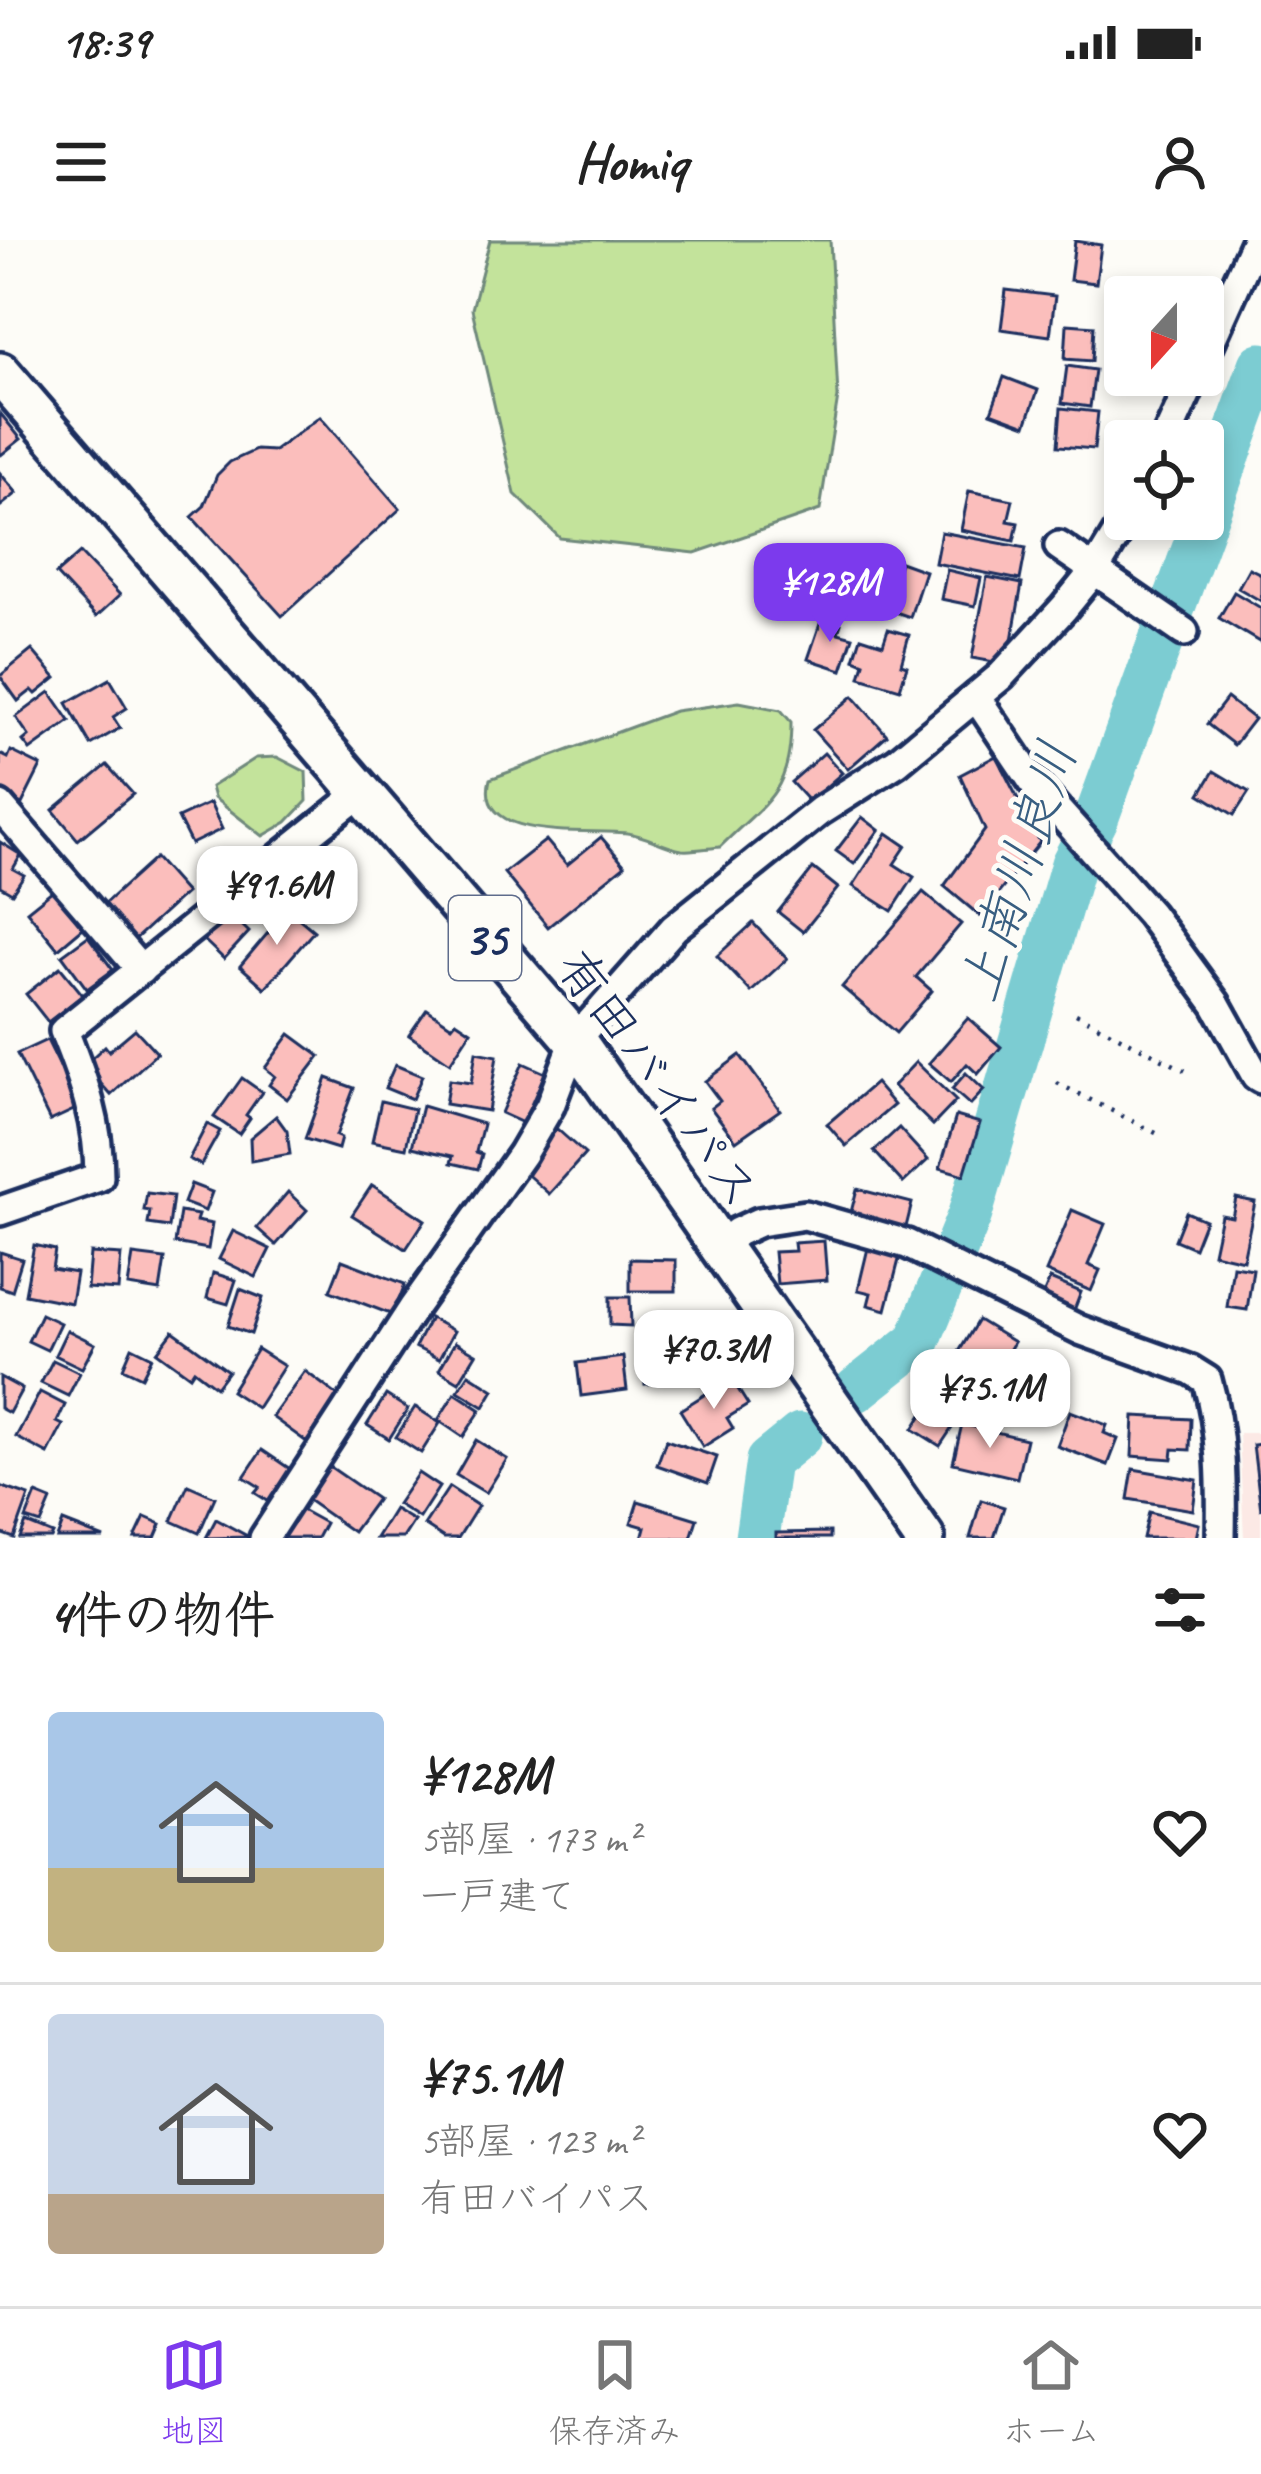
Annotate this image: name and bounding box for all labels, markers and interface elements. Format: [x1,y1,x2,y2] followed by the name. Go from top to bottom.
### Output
[60,14,149,71] text: 18:39
[574,128,687,196] text: Homiq
[48,129,114,195] icon: menu
[1147,129,1213,195] icon: person
[1104,276,1224,396] north arrow
[1104,276,1224,540] map controls
[1104,420,1224,540] button: locate
[746,543,914,645] pin: ¥128M
[781,557,879,606] text: ¥128M
[944,732,1092,1010] water label: 上南川良川
[179,846,375,948] pin: ¥91.6M
[224,860,330,909] text: ¥91.6M
[449,896,521,980] road number: 35
[543,936,774,1221] street label: 有田バイパス
[616,1310,812,1412] pin: ¥70.3M
[661,1324,767,1373] text: ¥70.3M
[892,1349,1088,1451] pin: ¥75.1M
[937,1363,1043,1412] text: ¥75.1M
[1147,1577,1213,1643] icon: filters
[48,1583,275,1647] text: 4件の物件
[420,1743,549,1807] text: ¥128M
[144,1760,288,1904] icon: home
[1147,1799,1213,1865] icon: heart
[420,1815,638,1864] text: 5部屋 · 173 m²
[420,1872,576,1921] text: 一戸建て
[420,2045,558,2109] text: ¥75.1M
[144,2062,288,2206] icon: home
[1147,2101,1213,2167] icon: heart
[420,2117,638,2166] text: 5部屋 · 123 m²
[420,2174,653,2223] text: 有田バイパス
[161,2332,227,2452] tab: 地図
[549,2332,681,2452] tab: 保存済み
[1002,2332,1100,2452] tab: ホーム

